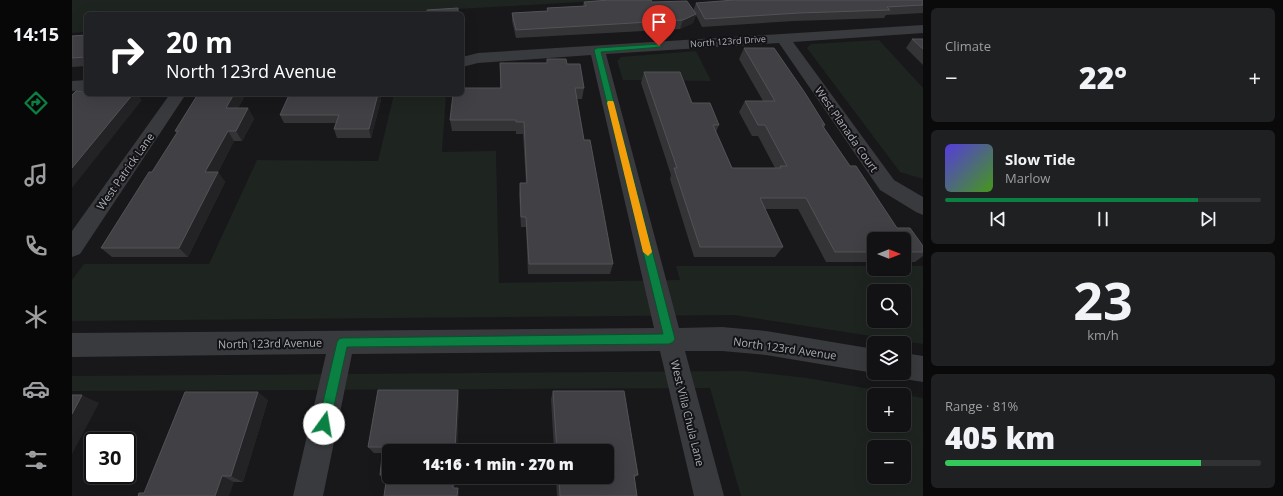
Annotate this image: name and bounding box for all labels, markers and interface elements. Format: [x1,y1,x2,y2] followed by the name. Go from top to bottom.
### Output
[642,5,676,46] pin
[648,11,670,33] icon: arrive
[13,22,59,46] text: 14:15
[166,23,233,61] text: 20 m
[100,28,152,80] icon: right
[690,32,766,50] street label: North 123rd Drive
[945,37,991,55] text: Climate
[1079,57,1127,98] text: 22°
[166,59,336,83] text: North 123rd Avenue
[945,62,958,92] text: −
[1248,62,1261,92] text: +
[812,83,882,175] street label: West Planada Court
[22,89,50,117] icon: directions
[93,129,157,213] street label: West Patrick Lane
[1005,149,1075,169] text: Slow Tide
[22,161,50,189] icon: music
[1005,169,1050,187] text: Marlow
[987,208,1009,230] icon: previous
[1092,208,1114,230] icon: pause
[1197,208,1219,230] icon: next
[22,232,50,260] icon: phone
[867,232,911,276] north arrow
[867,232,911,484] map controls
[1073,264,1133,335] text: 23
[867,284,911,328] button: search
[22,303,50,331] icon: climate
[1087,326,1119,344] text: km/h
[732,333,838,363] street label: North 123rd Avenue
[218,335,322,351] street label: North 123rd Avenue
[867,336,911,380] button: layers
[668,358,708,468] street label: West Villa Chula Lane
[22,375,50,403] icon: car
[867,388,911,432] button: +
[945,397,1018,415] text: Range · 81%
[303,403,345,445] position arrow
[945,417,1055,458] text: 405 km
[84,432,136,484] speed limit sign: 30
[867,440,911,484] button: −
[22,446,50,474] icon: filters
[422,454,574,474] text: 14:16 · 1 min · 270 m

